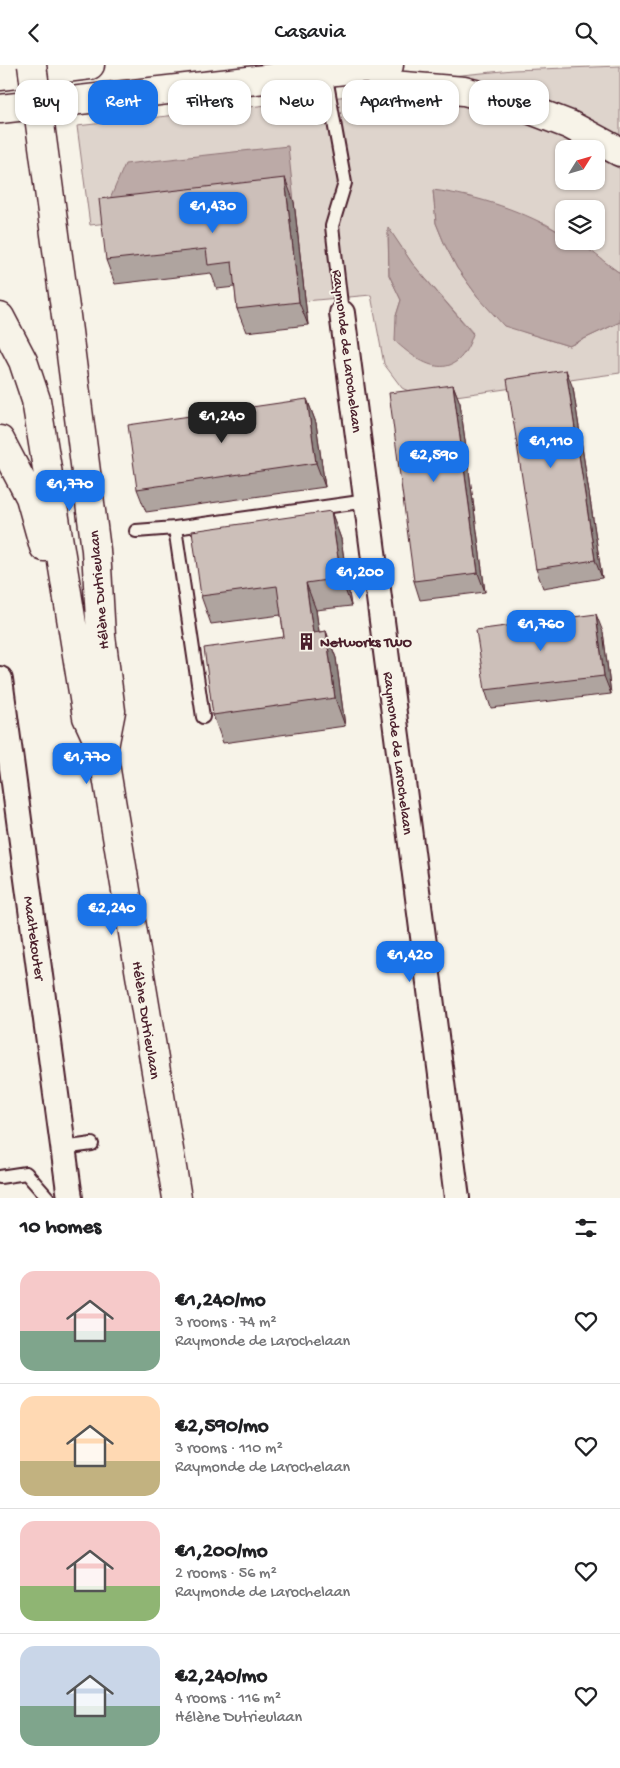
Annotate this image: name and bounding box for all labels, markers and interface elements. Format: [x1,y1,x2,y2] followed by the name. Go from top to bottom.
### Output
[20,19,48,47] icon: back
[572,19,600,47] icon: search
[274,20,346,46] text: Casavia
[15,80,78,125] chip: Buy
[88,80,158,125] chip: Rent
[168,80,251,125] chip: Filters
[261,80,332,125] chip: New
[342,80,459,125] chip: Apartment
[469,80,549,125] chip: House
[555,140,605,190] north arrow
[555,140,605,250] map controls
[172,191,254,234] pin: €1,430
[190,198,236,217] text: €1,430
[555,200,605,250] button: layers
[327,269,365,434] street label: Raymonde de Larochelaan
[181,401,263,444] pin: €1,240
[199,408,245,427] text: €1,240
[510,427,592,469] pin: €1,110
[529,433,573,452] text: €1,110
[393,441,475,483] pin: €2,590
[410,447,458,466] text: €2,590
[29,469,111,512] pin: €1,770
[47,476,93,495] text: €1,770
[86,530,114,650] street label: Hélène Dutrieulaan
[319,557,401,600] pin: €1,200
[336,564,384,583] text: €1,200
[500,609,582,652] pin: €1,760
[518,616,564,635] text: €1,760
[296,631,316,651] building icon: Networks TWO
[320,634,413,652] place label: Networks TWO
[378,671,416,836] street label: Raymonde de Larochelaan
[46,743,128,785] pin: €1,770
[64,749,110,768] text: €1,770
[71,893,153,936] pin: €2,240
[18,895,48,983] street label: Maaltekouter
[89,900,135,919] text: €2,240
[369,941,451,983] pin: €1,420
[387,947,433,966] text: €1,420
[127,960,163,1081] street label: Hélène Dutrieulaan
[572,1214,600,1242] icon: filters
[20,1216,101,1241] text: 10 homes
[175,1289,266,1314] text: €1,240/mo
[60,1291,120,1351] icon: home
[572,1307,600,1335] icon: heart
[175,1314,277,1333] text: 3 rooms · 74 m²
[175,1333,350,1352] text: Raymonde de Larochelaan
[175,1415,269,1440] text: €2,590/mo
[60,1416,120,1476] icon: home
[572,1432,600,1460] icon: heart
[175,1440,283,1459] text: 3 rooms · 110 m²
[175,1459,350,1478] text: Raymonde de Larochelaan
[175,1540,268,1565] text: €1,200/mo
[60,1541,120,1601] icon: home
[572,1557,600,1585] icon: heart
[175,1565,277,1584] text: 2 rooms · 56 m²
[175,1584,350,1603] text: Raymonde de Larochelaan
[175,1665,267,1690] text: €2,240/mo
[60,1666,120,1726] icon: home
[572,1682,600,1710] icon: heart
[175,1690,281,1709] text: 4 rooms · 116 m²
[175,1709,302,1728] text: Hélène Dutrieulaan

